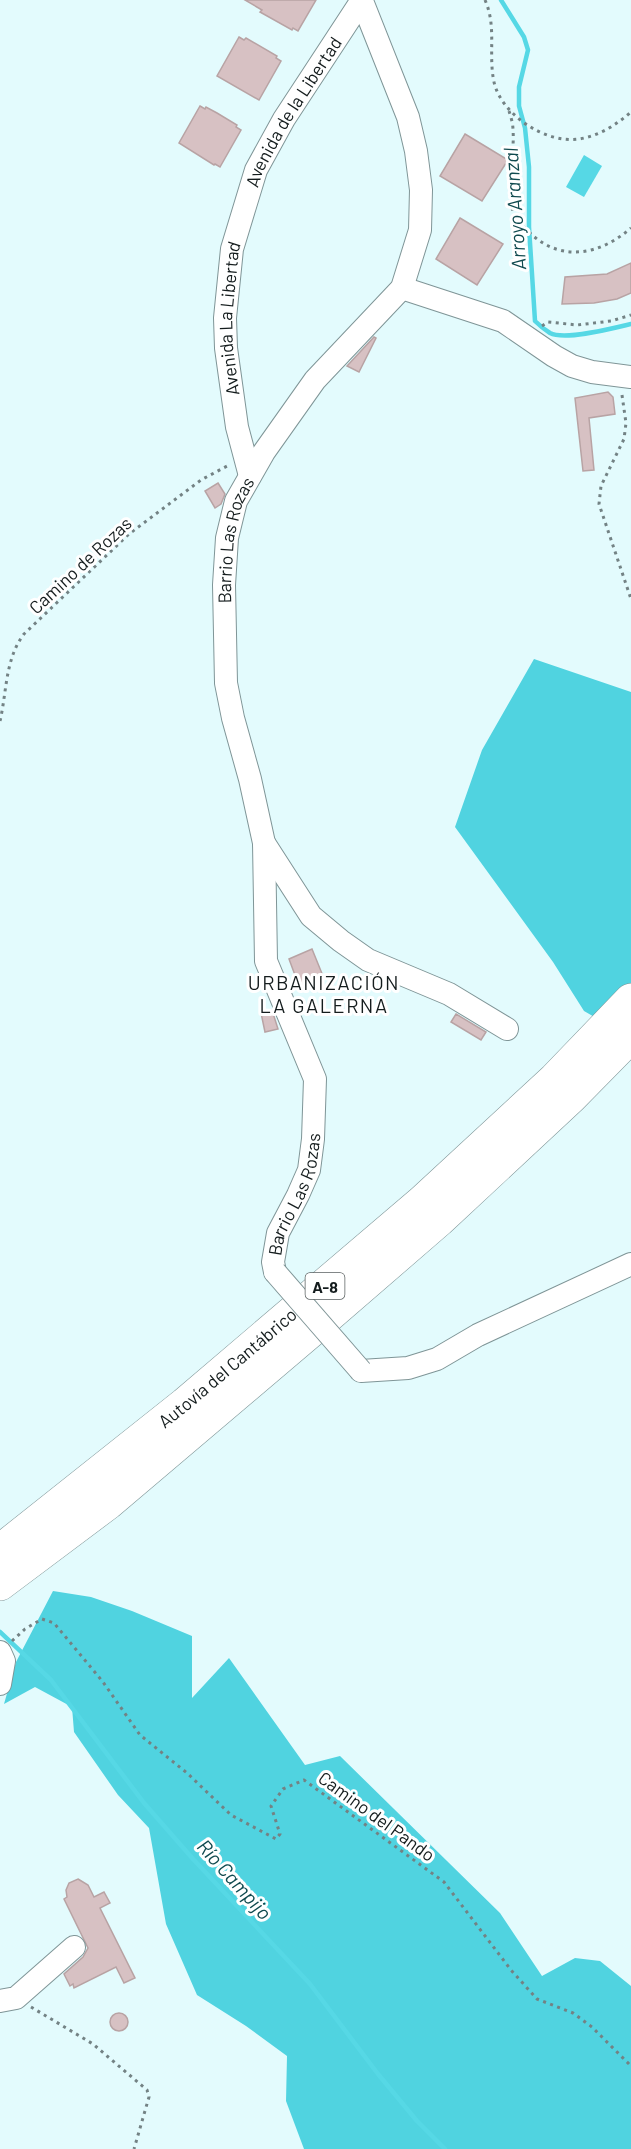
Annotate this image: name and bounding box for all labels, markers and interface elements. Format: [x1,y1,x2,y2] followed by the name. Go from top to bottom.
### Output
[240,32,346,190] street label: Avenida de la Libertad
[498,147,530,271] water label: Arroyo Aranzal
[214,239,245,397] street label: Avenida La Libertad
[213,473,259,604] street label: Barrio Las Rozas
[24,512,136,618] street label: Camino de Rozas
[248,970,400,1017] district label: URBANIZACIÓN LA GALERNA
[263,1133,324,1257] street label: Barrio Las Rozas
[306,1273,344,1299] road number: A-8
[154,1303,301,1432] street label: Autovía del Cantábrico
[314,1766,440,1866] street label: Camino del Pando
[193,1834,277,1924] water label: Río Campijo

